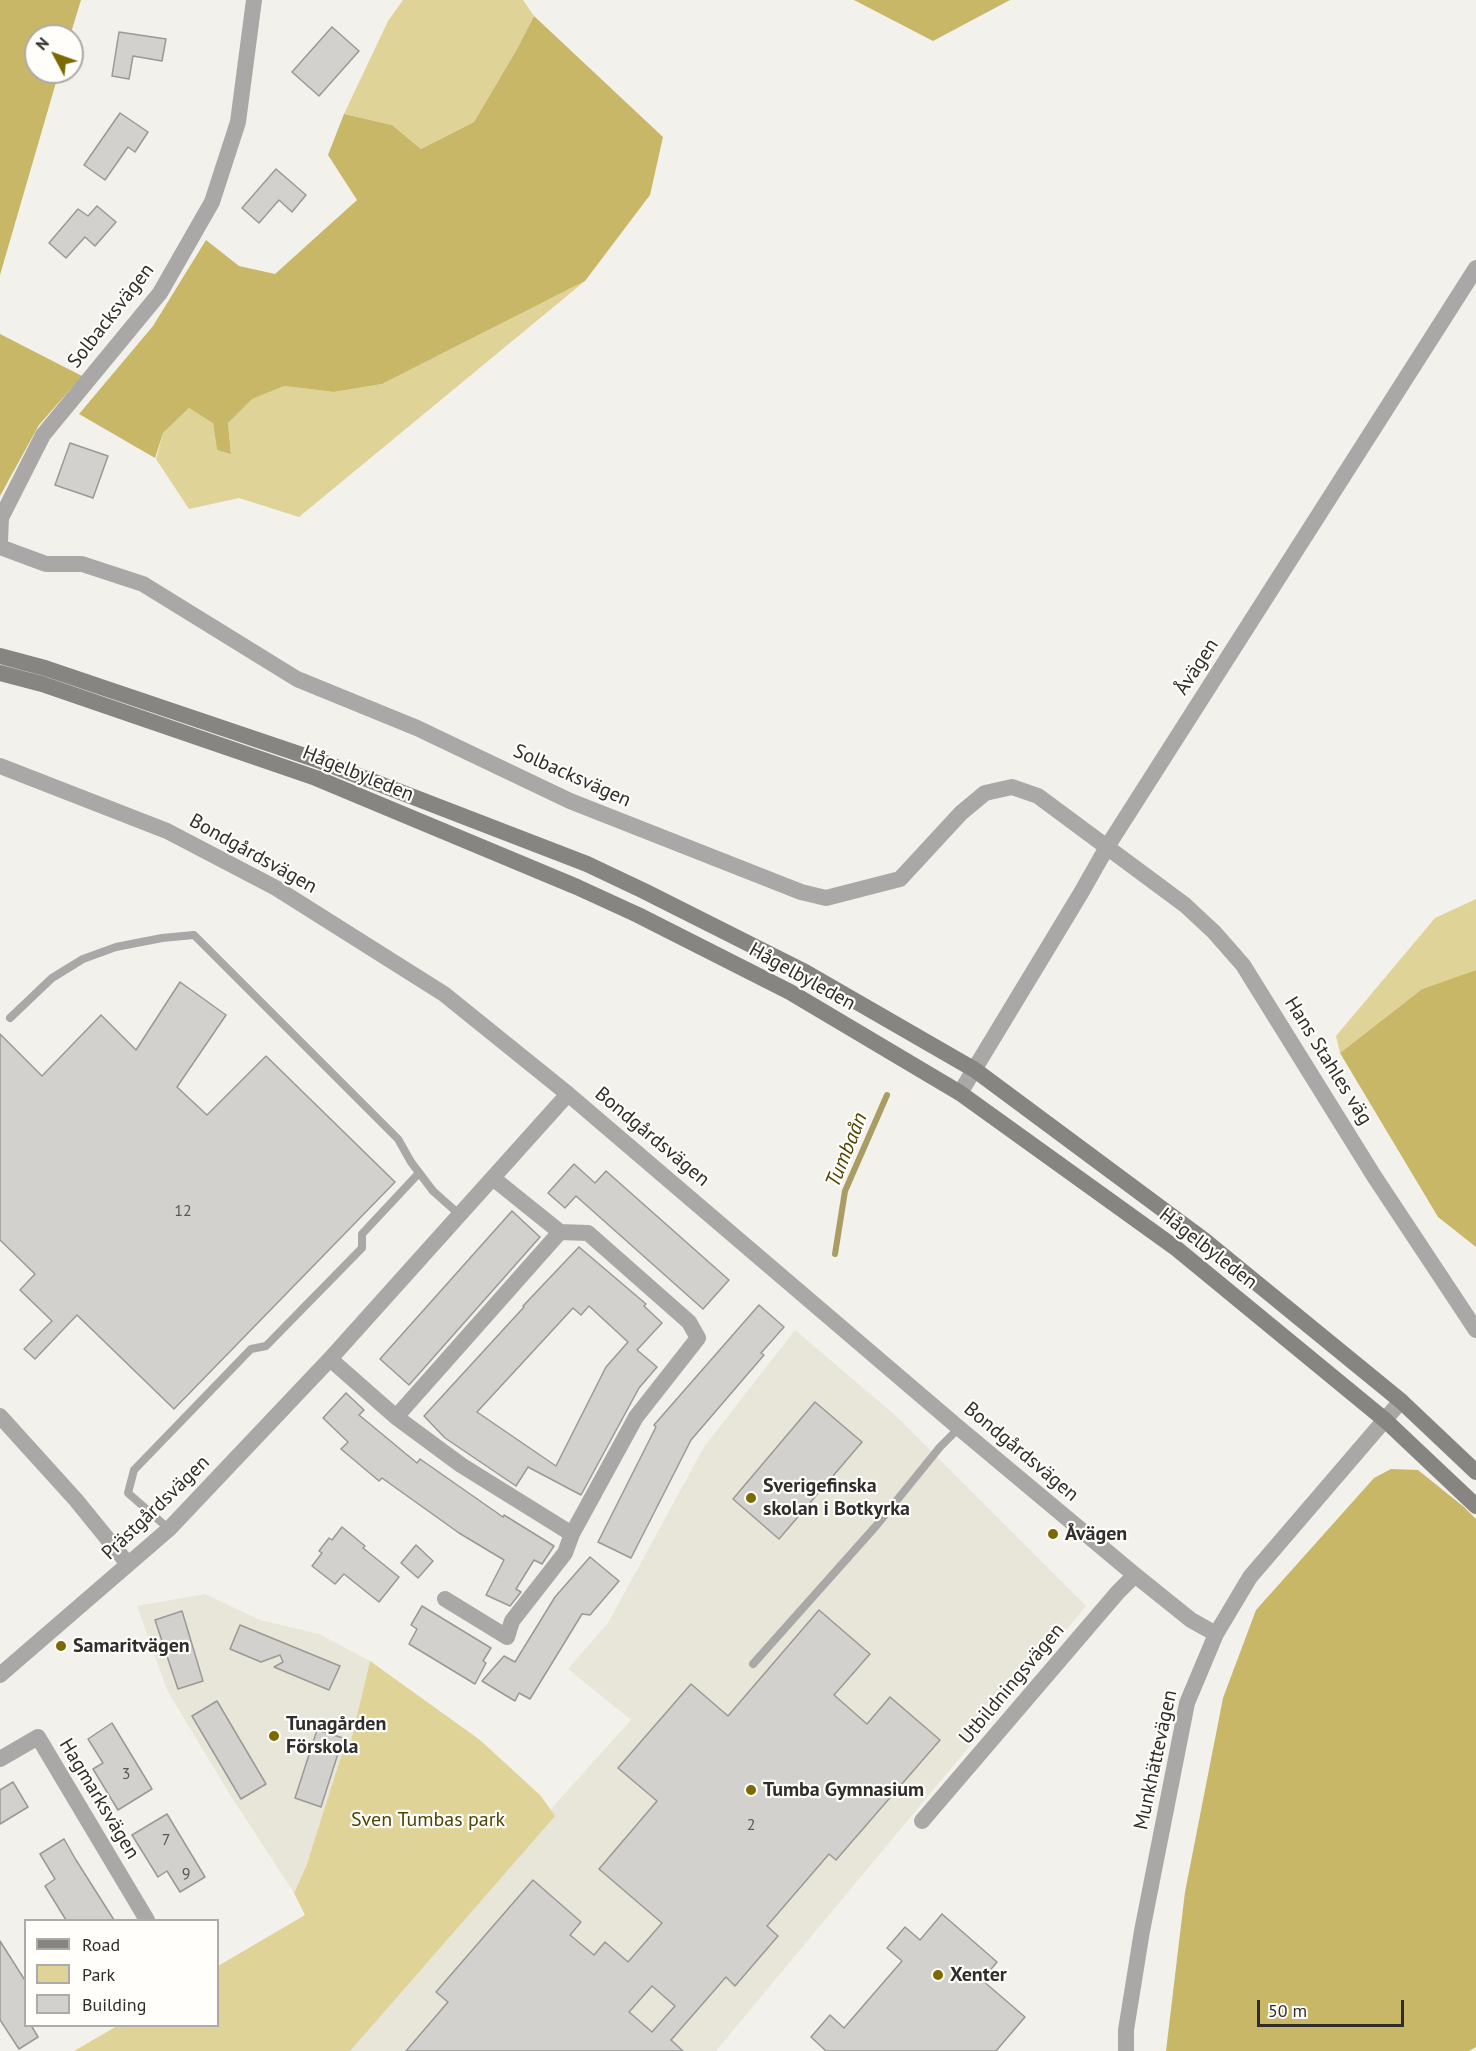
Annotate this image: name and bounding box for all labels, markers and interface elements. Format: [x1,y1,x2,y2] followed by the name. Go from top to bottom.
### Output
[24,24,84,84] north arrow
[31,33,53,54] text: N
[63,259,159,373] street label: Solbacksvägen
[1170,634,1224,700] street label: Åvägen
[509,739,635,813] street label: Solbacksvägen
[299,741,417,807] street label: Hågelbyleden
[185,809,321,899] street label: Bondgårdsvägen
[745,938,859,1016] street label: Hågelbyleden
[1279,993,1377,1129] street label: Hans Stahles väg
[590,1082,714,1192] street label: Bondgårdsvägen
[821,1109,873,1191] water label: Tumbaån
[174,1201,192,1221] house number: 12
[1154,1203,1262,1295] street label: Hågelbyleden
[959,1397,1083,1507] street label: Bondgårdsvägen
[97,1451,215,1565] street label: Prästgårdsvägen
[763,1474,910,1521] place label: Sverigefinska skolan i Botkyrka
[744,1491,758,1505] marker: Sverigefinska skolan i Botkyrka
[1065,1522,1127,1546] place label: Åvägen
[1046,1527,1060,1541] marker: Åvägen
[954,1619,1070,1749] street label: Utbildningsvägen
[73,1634,190,1658] place label: Samaritvägen
[54,1639,68,1653] marker: Samaritvägen
[1129,1688,1183,1832] street label: Munkhättevägen
[286,1712,386,1759] place label: Tunagården Förskola
[267,1729,281,1743] marker: Tunagården Förskola
[54,1734,144,1864] street label: Hagmarksvägen
[122,1764,130,1784] house number: 3
[763,1778,924,1802] place label: Tumba Gymnasium
[744,1783,758,1797] marker: Tumba Gymnasium
[351,1808,505,1832] park label: Sven Tumbas park
[747,1815,755,1835] house number: 2
[162,1830,170,1850] house number: 7
[182,1864,190,1884] house number: 9
[24,1919,219,2027] legend
[82,1933,120,1956] text: Road
[82,1963,115,1986] text: Park
[950,1963,1007,1987] place label: Xenter
[931,1968,945,1982] marker: Xenter
[1260,1988,1407,2026] scale bar
[82,1993,146,2016] text: Building
[1268,1999,1307,2022] text: 50 m

